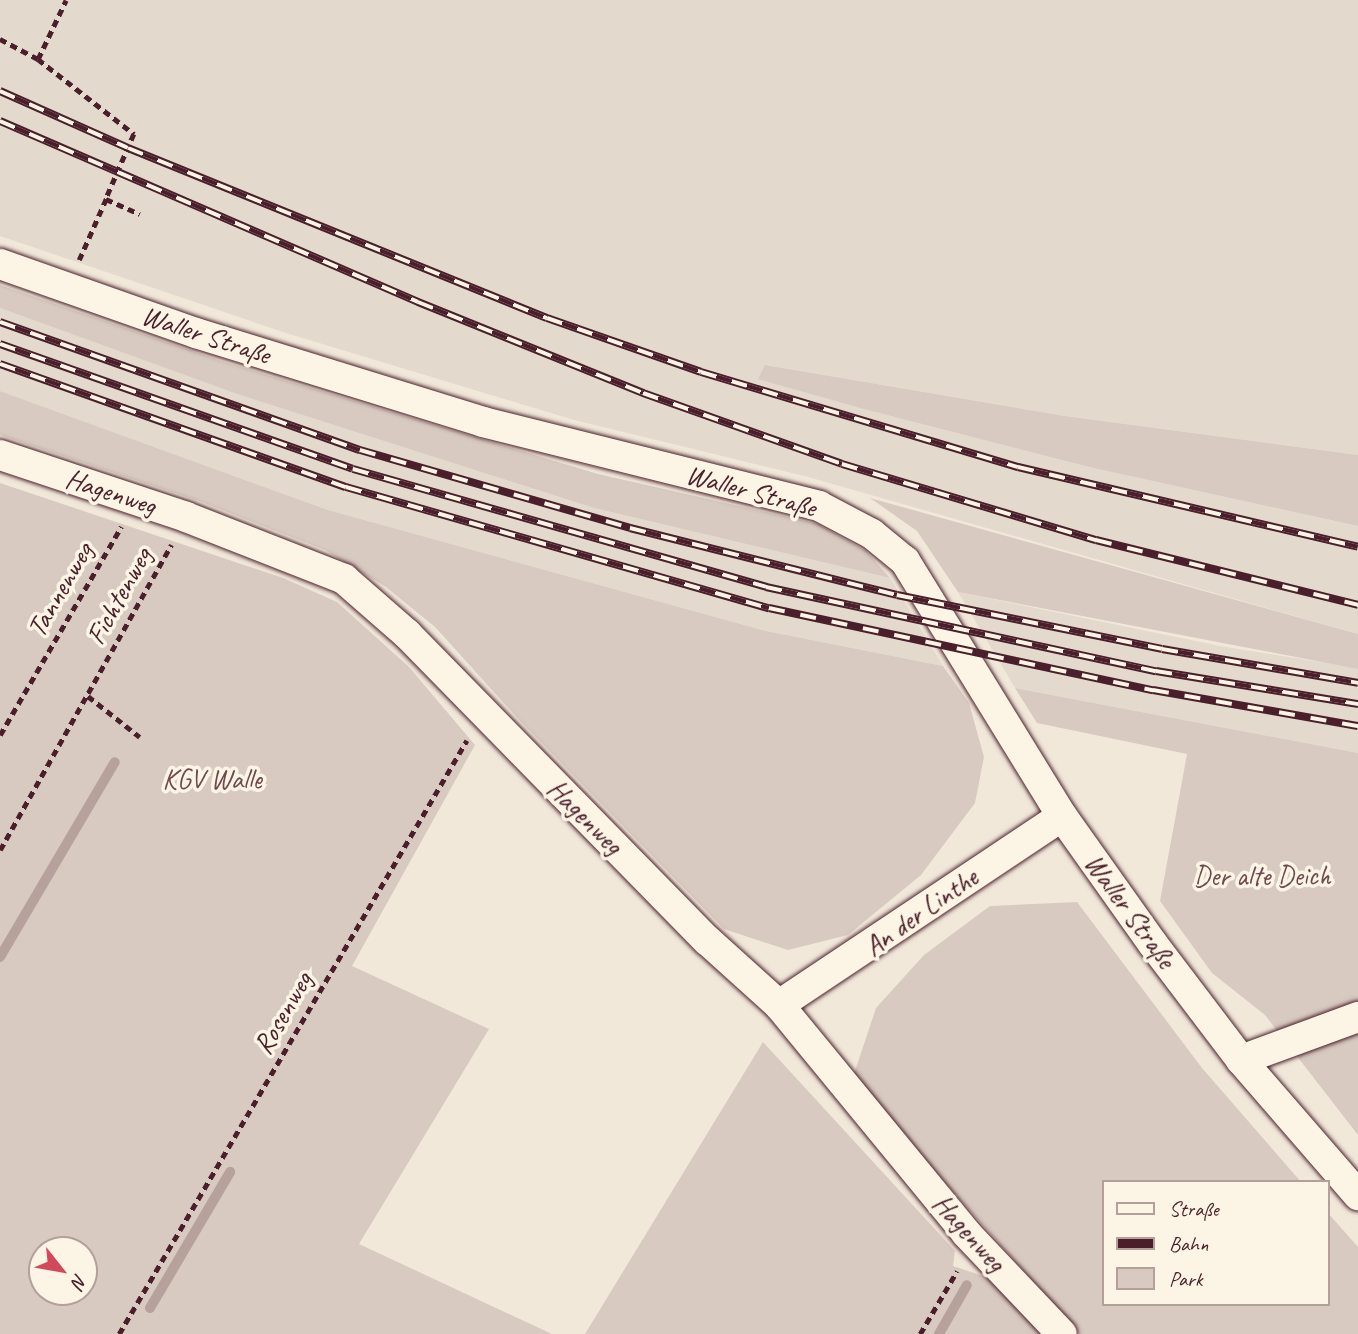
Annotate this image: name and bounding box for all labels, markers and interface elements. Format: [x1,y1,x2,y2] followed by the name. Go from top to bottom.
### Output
[137,298,275,372] street label: Waller Straße
[682,457,820,525] street label: Waller Straße
[62,462,160,522] street label: Hagenweg
[20,537,100,643] street label: Tannenweg
[79,542,159,650] street label: Fichtenweg
[162,762,262,796] park label: KGV Walle
[540,772,630,862] street label: Hagenweg
[1077,847,1183,975] street label: Waller Straße
[1193,859,1331,893] park label: Der alte Deich
[858,861,984,963] street label: An der Linthe
[246,966,320,1060] street label: Rosenweg
[1102,1180,1330,1306] legend
[925,1187,1013,1279] street label: Hagenweg
[1169,1196,1219,1222] text: Straße
[1169,1231,1208,1257] text: Bahn
[28,1236,98,1306] north arrow
[1169,1266,1202,1292] text: Park
[66,1270,93,1292] text: N

